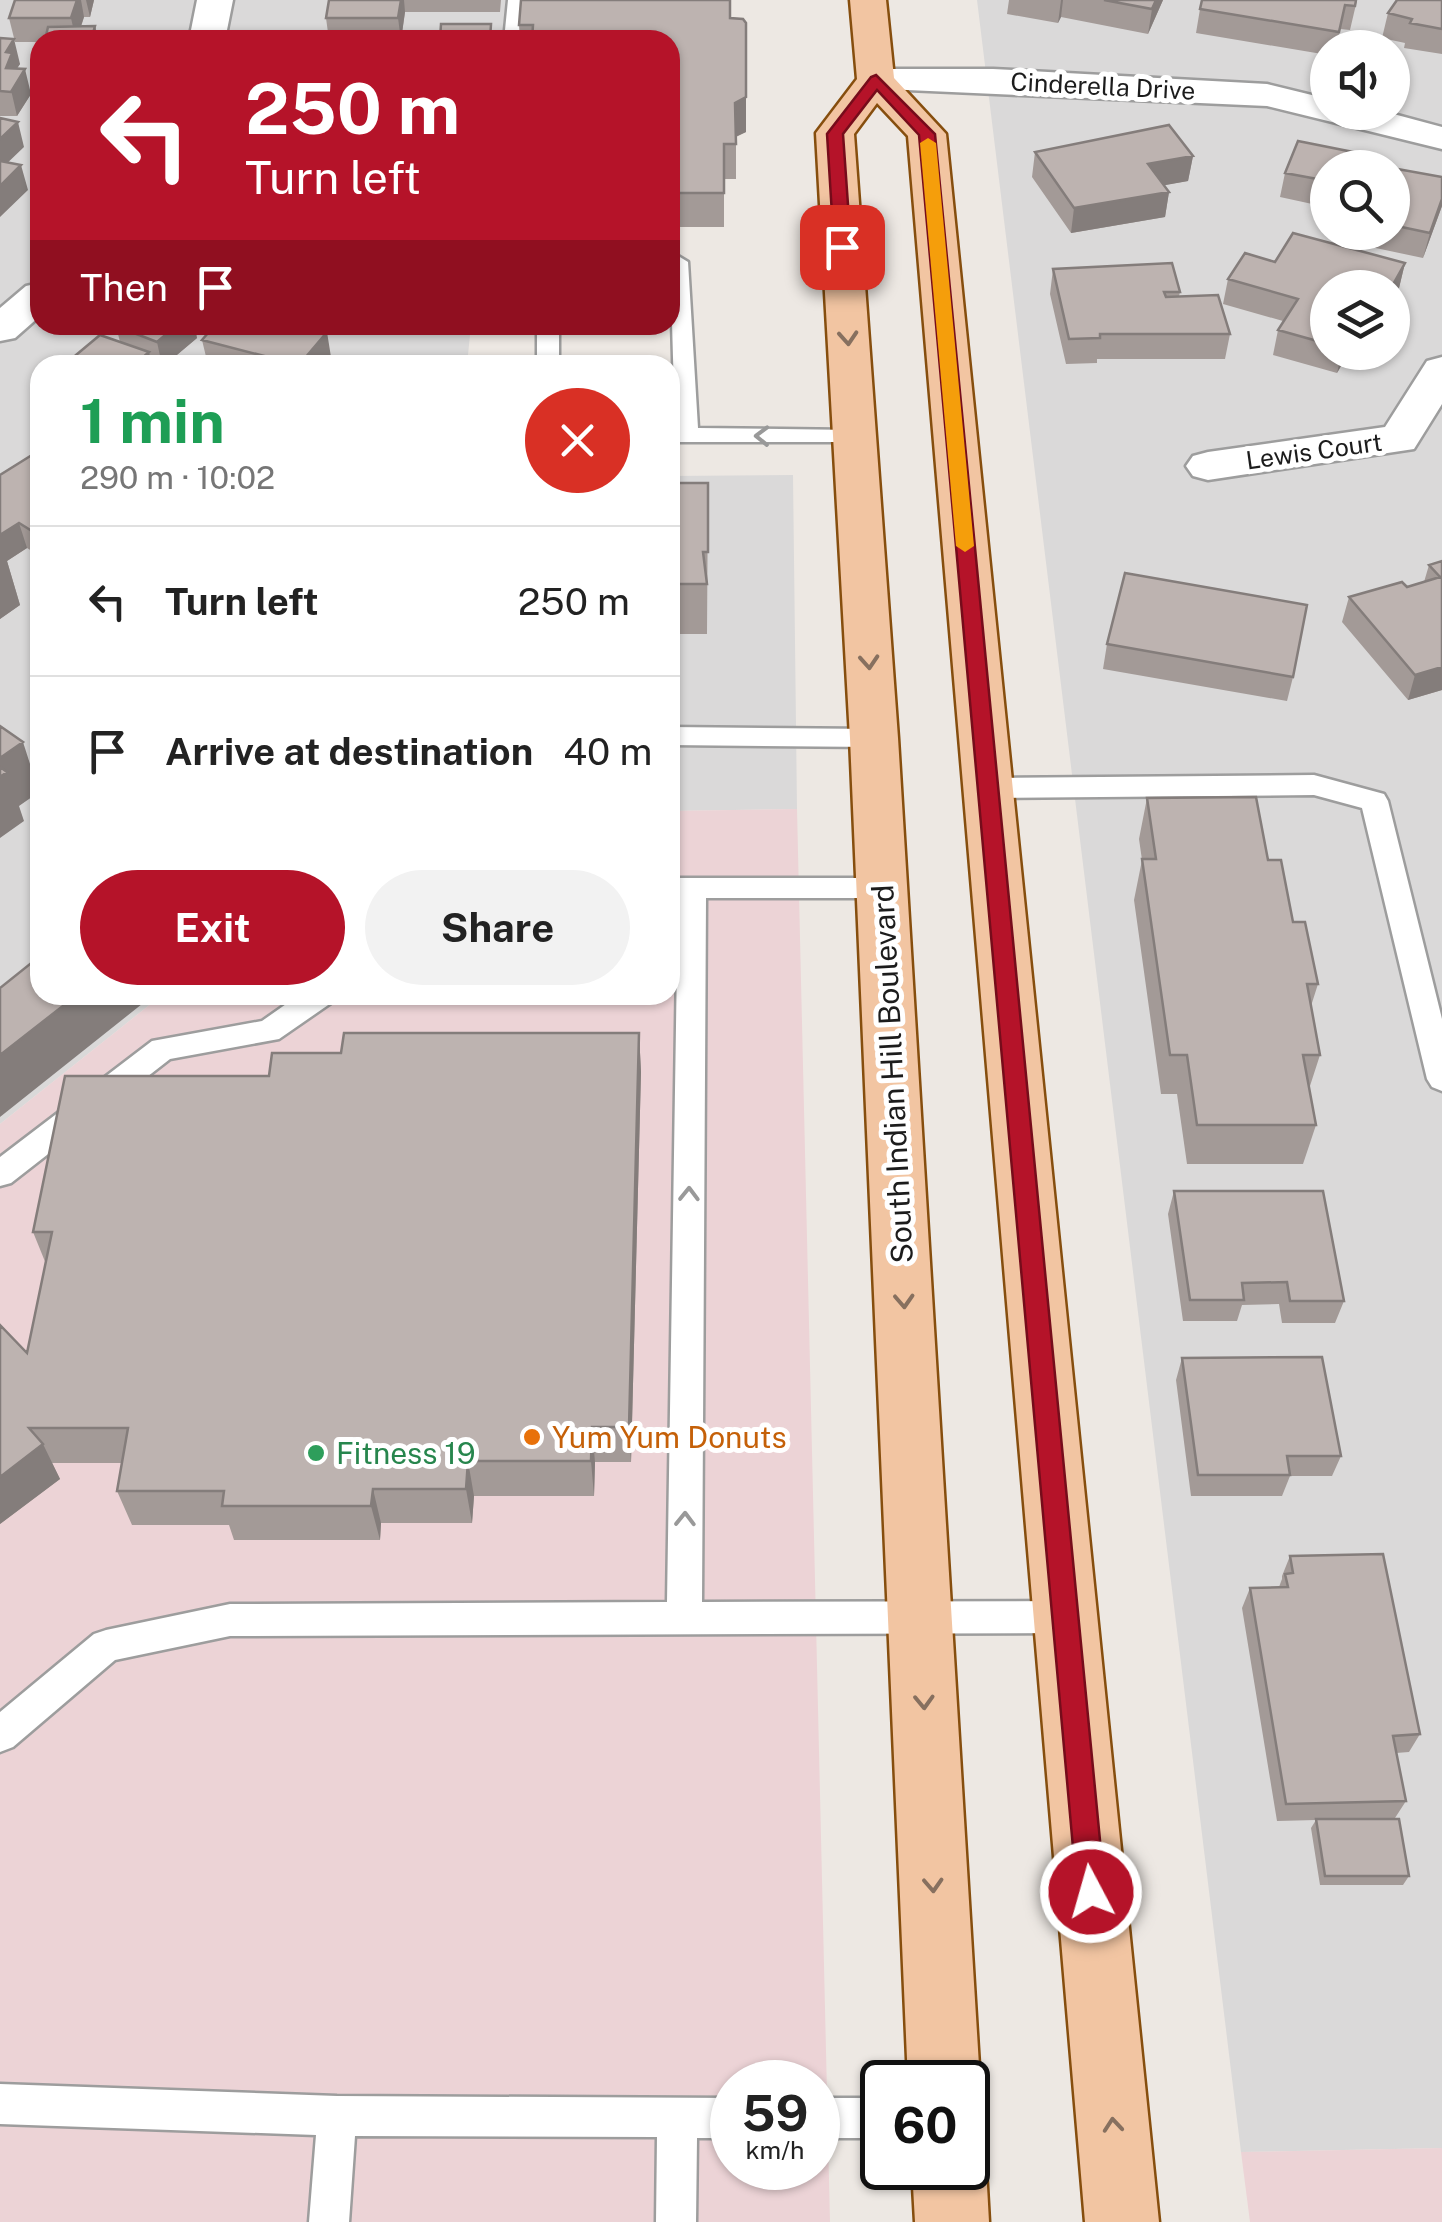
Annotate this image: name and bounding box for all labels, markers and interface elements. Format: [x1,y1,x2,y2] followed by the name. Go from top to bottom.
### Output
[1310,30,1410,370] map controls
[1310,30,1410,130] button: sound
[1010,66,1196,106] street label: Cinderella Drive
[245,67,460,150] text: 250 m
[80,70,210,200] icon: left
[1310,150,1410,250] button: search
[245,151,421,204] text: Turn left
[800,205,885,290] pin
[815,220,870,275] icon: arrive
[188,260,243,315] icon: arrive
[80,265,168,310] text: Then
[1310,270,1410,370] button: layers
[837,330,858,346] one-way arrow
[80,386,225,457] text: 1 min
[525,388,630,493] button: close
[754,425,770,446] one-way arrow
[1244,427,1384,475] street label: Lewis Court
[80,459,275,496] text: 290 m · 10:02
[80,574,135,629] icon: left
[165,579,319,624] text: Turn left
[518,579,630,624] text: 250 m
[858,655,879,671] one-way arrow
[80,724,135,779] icon: arrive
[165,729,533,774] text: Arrive at destination
[563,729,652,774] text: 40 m
[80,870,345,985] button: Exit
[365,870,630,985] button: Share
[864,884,920,1264] street label: South Indian Hill Boulevard
[678,1186,699,1202] one-way arrow
[893,1294,914,1310] one-way arrow
[552,1419,787,1455] place label: Yum Yum Donuts
[521,1426,543,1448] marker: Yum Yum Donuts
[336,1435,476,1471] place label: Fitness 19
[305,1442,327,1464] marker: Fitness 19
[675,1511,696,1527] one-way arrow
[913,1694,934,1710] one-way arrow
[1039,1840,1143,1944] position arrow
[922,1878,943,1894] one-way arrow
[860,2060,990,2190] speed limit sign: 60
[742,2083,808,2142] text: 59
[1102,2116,1124,2132] one-way arrow
[746,2135,804,2165] text: km/h

